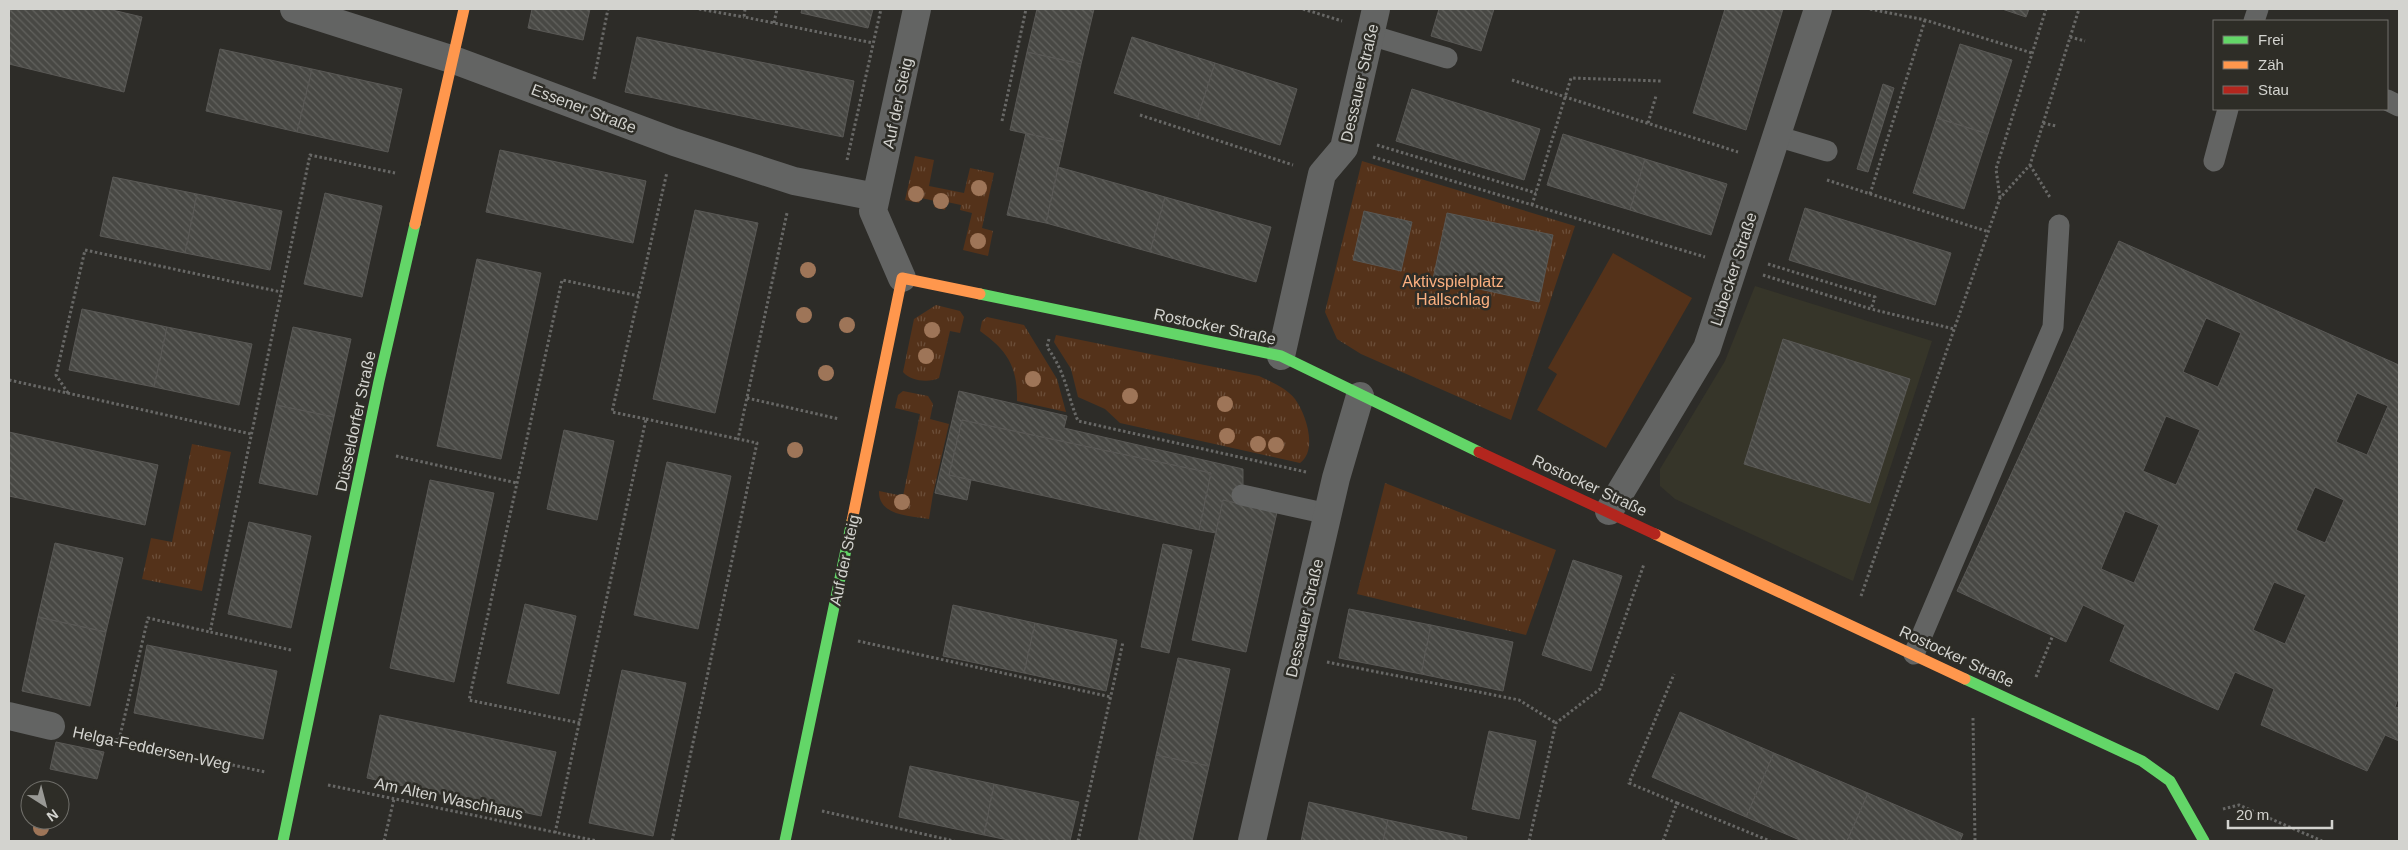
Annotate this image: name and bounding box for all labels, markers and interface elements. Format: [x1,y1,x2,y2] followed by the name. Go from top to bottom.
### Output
[2213,20,2388,110] legend
[1338,22,1381,144] street label: Dessauer Straße
[2258,31,2284,48] text: Frei
[880,56,915,150] street label: Auf der Steig
[2258,56,2284,73] text: Zäh
[529,81,639,136] street label: Essener Straße
[2258,81,2289,98] text: Stau
[1707,210,1760,328] street label: Lübecker Straße
[1402,273,1504,308] park label: Aktivspielplatz Hallschlag
[1152,305,1278,348] street label: Rostocker Straße
[332,349,379,493] street label: Düsseldorfer Straße
[1530,451,1650,520] street label: Rostocker Straße
[827,513,862,607] street label: Auf der Steig
[1283,557,1326,679] street label: Dessauer Straße
[1897,622,2017,691] street label: Rostocker Straße
[71,723,233,774] street label: Helga-Feddersen-Weg
[373,774,525,823] street label: Am Alten Waschhaus
[20,780,70,830] north arrow
[2228,798,2332,830] scale bar
[44,806,61,825] text: N
[2236,806,2269,823] text: 20 m

